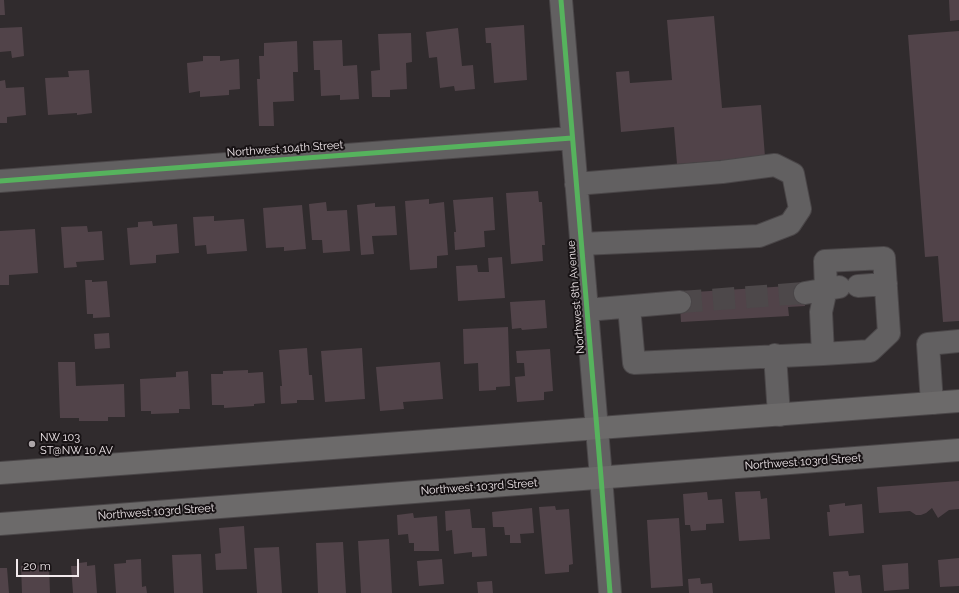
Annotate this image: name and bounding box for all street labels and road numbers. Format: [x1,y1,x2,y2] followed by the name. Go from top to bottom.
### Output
[226,138,344,160] street label: Northwest 104th Street
[564,240,588,354] street label: Northwest 8th Avenue
[744,451,862,473] street label: Northwest 103rd Street
[420,476,538,498] street label: Northwest 103rd Street
[97,501,215,523] street label: Northwest 103rd Street

